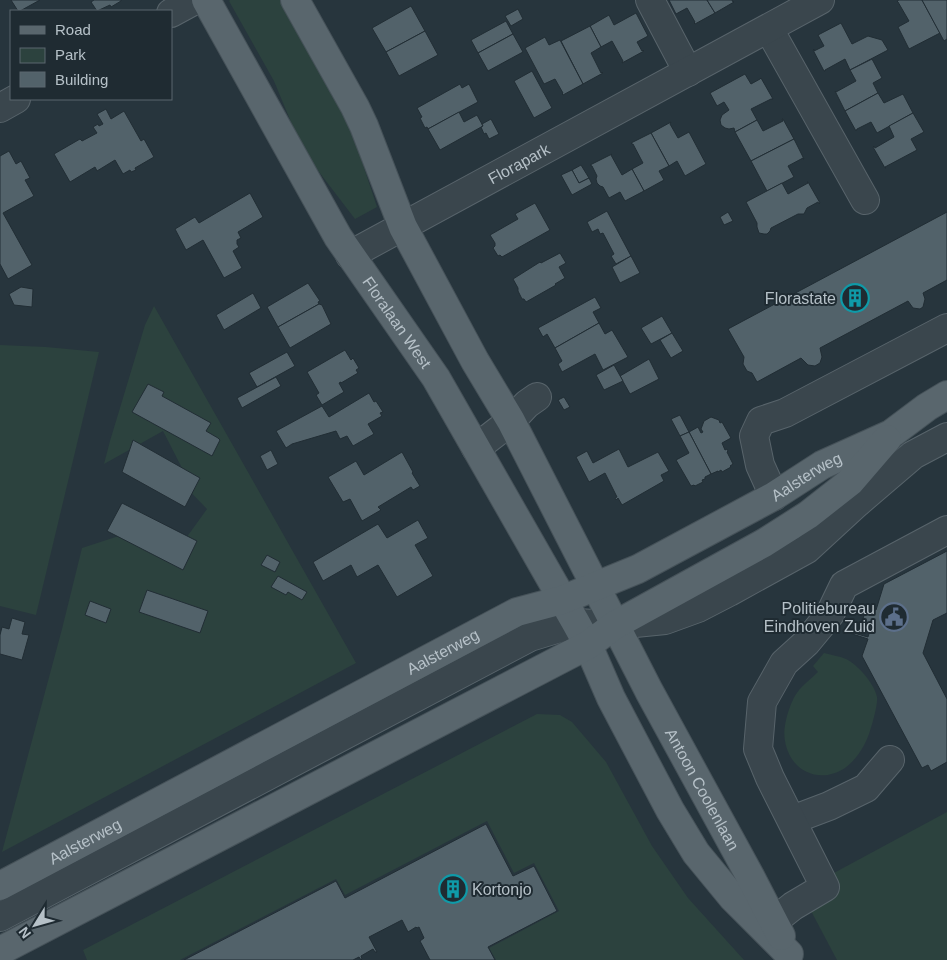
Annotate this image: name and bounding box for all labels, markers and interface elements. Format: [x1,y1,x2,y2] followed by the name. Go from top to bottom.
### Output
[10,10,172,100] legend
[55,21,91,38] text: Road
[55,46,86,63] text: Park
[55,71,108,88] text: Building
[485,139,553,187] street label: Florapark
[360,273,435,372] street label: Floralaan West
[840,283,870,313] building icon: Florastate
[765,290,836,307] place label: Florastate
[768,449,844,504] street label: Aalsterweg
[764,600,875,635] place label: Politiebureau Eindhoven Zuid
[879,602,909,632] public building icon: Politiebureau Eindhoven Zuid
[404,625,482,677] street label: Aalsterweg
[662,725,743,853] street label: Antoon Coolenlaan
[46,815,124,867] street label: Aalsterweg
[438,874,468,904] building icon: Kortonjo
[472,881,532,898] place label: Kortonjo
[10,900,60,950] north arrow
[15,924,34,942] text: N

